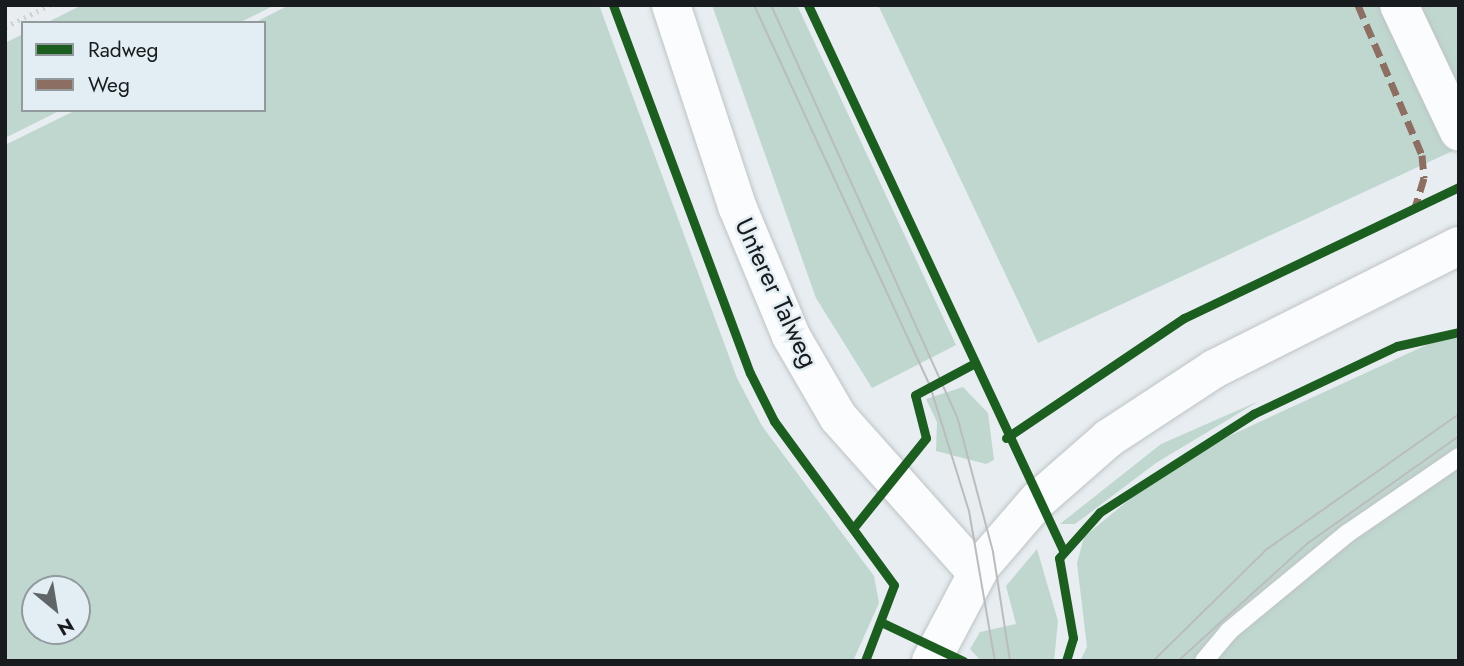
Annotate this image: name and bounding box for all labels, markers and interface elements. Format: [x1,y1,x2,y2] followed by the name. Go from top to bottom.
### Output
[21,21,266,112] legend
[88,35,159,65] text: Radweg
[88,70,130,100] text: Weg
[728,213,824,373] street label: Unterer Talweg
[21,575,91,645] north arrow
[52,611,79,642] text: N

